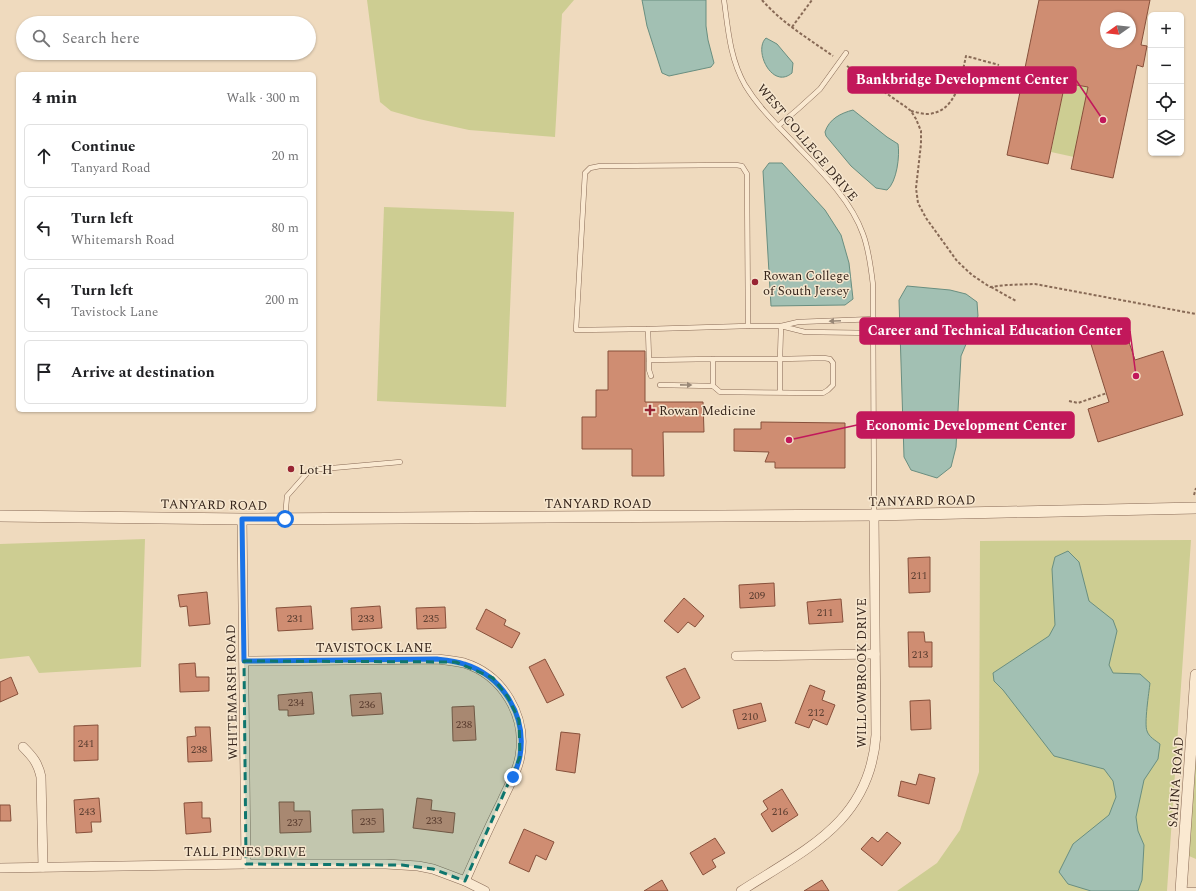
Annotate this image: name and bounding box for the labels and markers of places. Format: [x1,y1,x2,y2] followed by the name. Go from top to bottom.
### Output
[848,67,1076,93] callout: Bankbridge Development Center
[763,266,850,301] place label: Rowan College of South Jersey
[750,277,760,287] marker: Rowan College of South Jersey
[860,318,1130,344] callout: Career and Technical Education Center
[659,401,756,421] place label: Rowan Medicine
[644,404,656,416] marker: Rowan Medicine
[857,412,1074,438] callout: Economic Development Center
[299,460,333,480] place label: Lot H
[286,464,296,474] marker: Lot H

